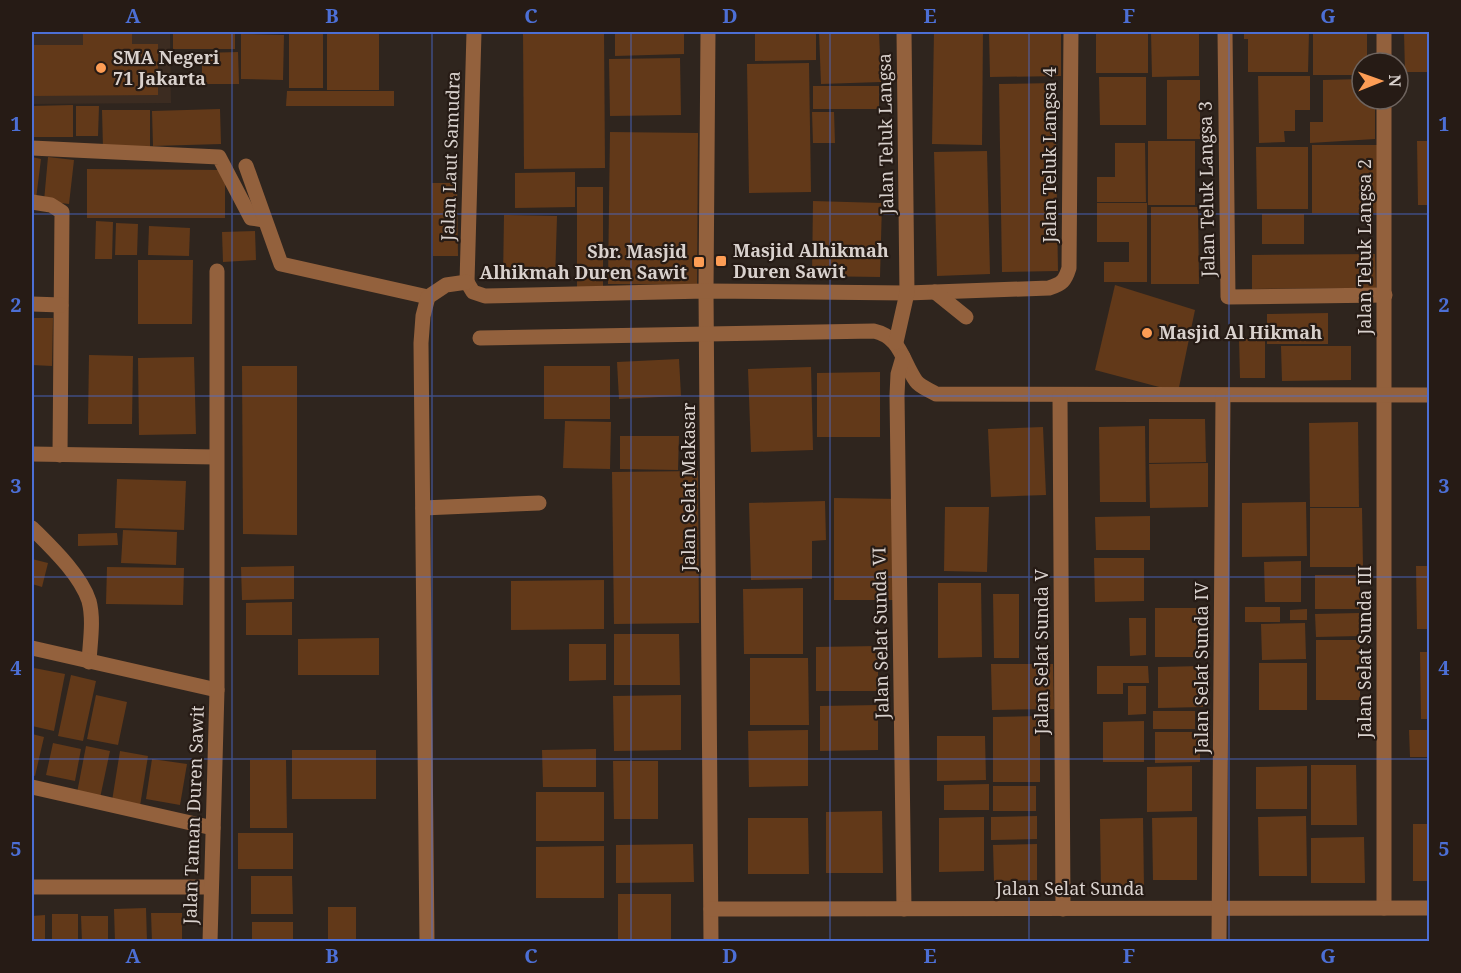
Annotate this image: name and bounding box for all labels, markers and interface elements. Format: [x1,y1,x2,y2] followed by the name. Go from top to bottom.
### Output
[125,2,141,29] text: A
[325,2,339,29] text: B
[524,2,538,29] text: C
[722,2,738,29] text: D
[923,2,937,29] text: E
[1123,2,1135,29] text: F
[1320,2,1336,29] text: G
[113,45,220,90] place label: SMA Negeri 71 Jakarta
[1350,51,1410,111] north arrow
[872,53,898,216] street label: Jalan Teluk Langsa
[94,61,108,75] marker: SMA Negeri 71 Jakarta
[1037,67,1061,244] street label: Jalan Teluk Langsa 4
[435,71,465,242] street label: Jalan Laut Samudra
[1384,74,1406,88] text: N
[1192,101,1220,278] street label: Jalan Teluk Langsa 3
[10,110,22,137] text: 1
[1438,110,1450,137] text: 1
[1352,159,1376,336] street label: Jalan Teluk Langsa 2
[733,238,889,283] place label: Masjid Alhikmah Duren Sawit
[480,239,687,284] place label: Sbr. Masjid Alhikmah Duren Sawit
[714,254,728,268] marker: Masjid Alhikmah Duren Sawit
[692,255,706,269] marker: Sbr. Masjid Alhikmah Duren Sawit
[10,291,22,318] text: 2
[1438,291,1450,318] text: 2
[1159,320,1322,344] place label: Masjid Al Hikmah
[1140,326,1154,340] marker: Masjid Al Hikmah
[676,402,700,573] street label: Jalan Selat Makasar
[10,472,22,499] text: 3
[1438,472,1450,499] text: 3
[866,547,894,720] street label: Jalan Selat Sunda VI
[1352,565,1376,740] street label: Jalan Selat Sunda III
[1029,568,1053,736] street label: Jalan Selat Sunda V
[1189,581,1213,755] street label: Jalan Selat Sunda IV
[10,654,22,681] text: 4
[1438,654,1450,681] text: 4
[177,705,209,926] street label: Jalan Taman Duren Sawit
[10,835,22,862] text: 5
[1438,835,1450,862] text: 5
[995,876,1144,900] street label: Jalan Selat Sunda
[125,942,141,969] text: A
[325,942,339,969] text: B
[524,942,538,969] text: C
[722,942,738,969] text: D
[923,942,937,969] text: E
[1123,942,1135,969] text: F
[1320,942,1336,969] text: G

